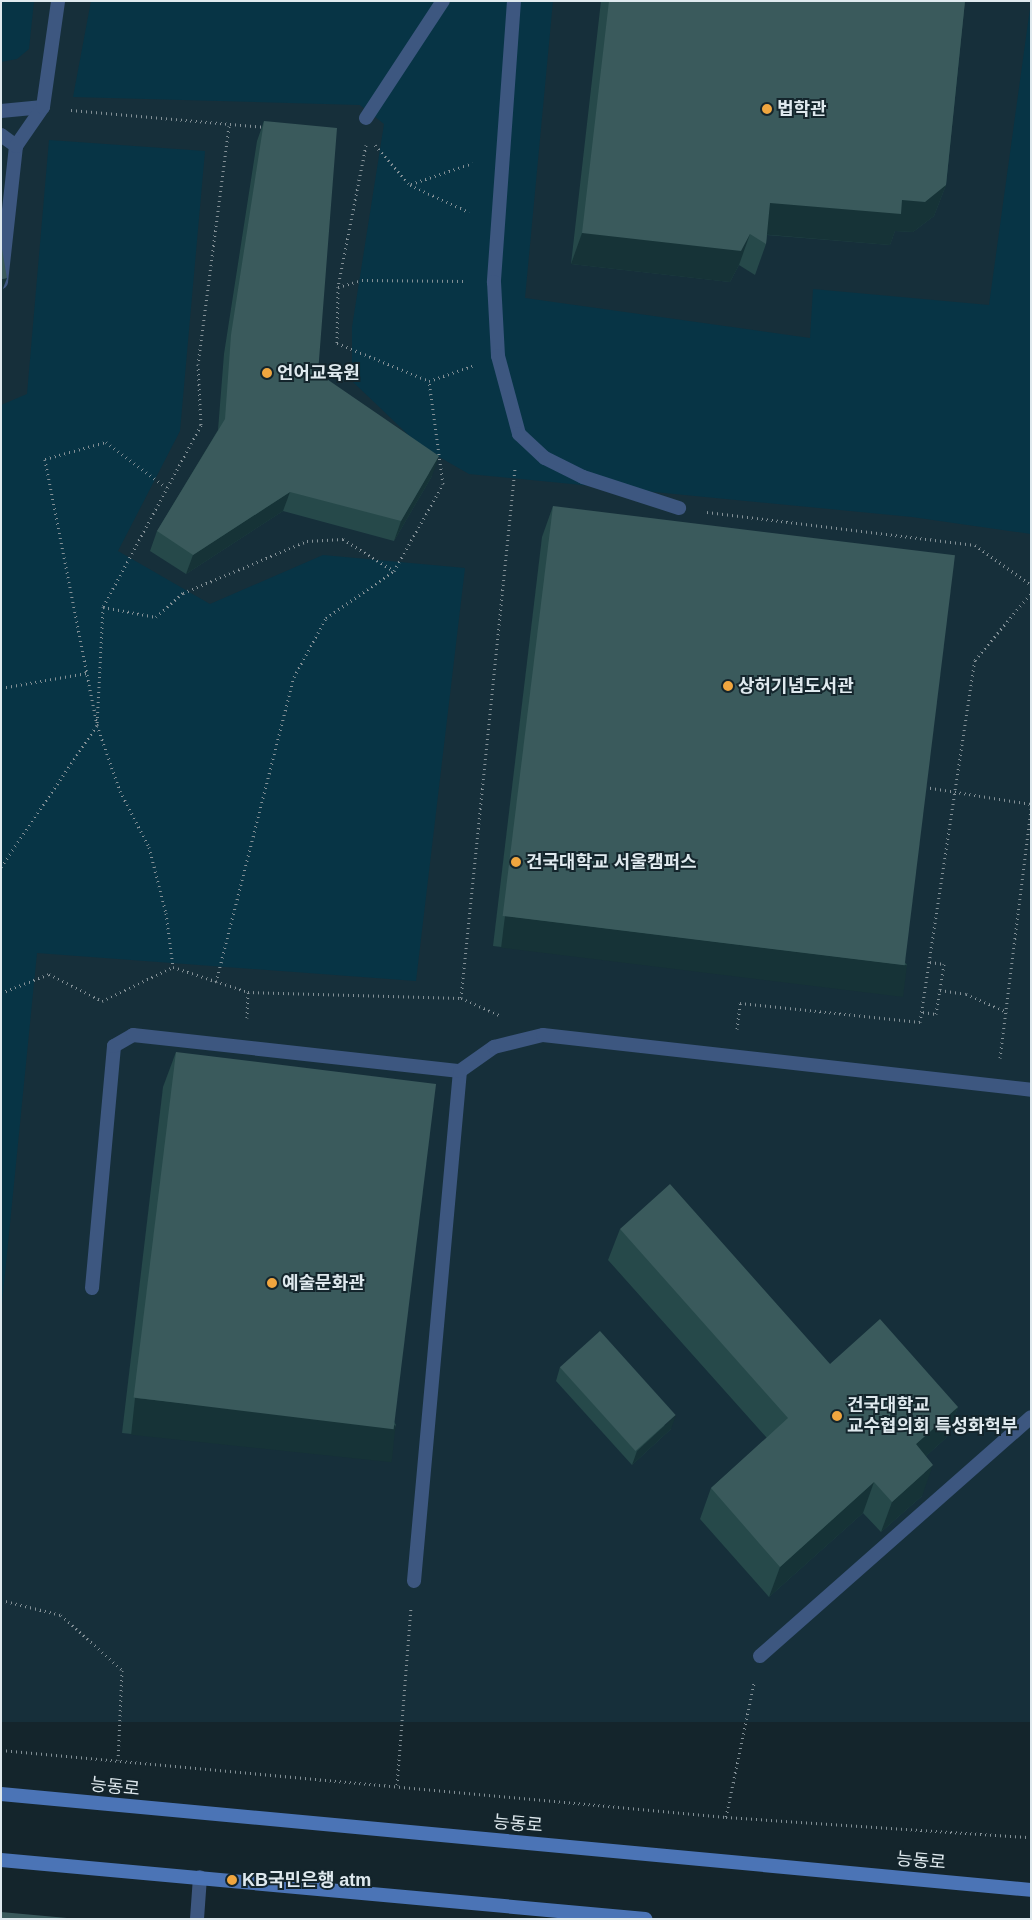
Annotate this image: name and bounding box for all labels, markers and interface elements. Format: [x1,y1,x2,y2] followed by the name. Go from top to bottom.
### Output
[777,98,827,120] place label: 법학관
[761,103,773,115] marker: 법학관
[277,362,360,384] place label: 언어교육원
[261,367,273,379] marker: 언어교육원
[738,675,854,697] place label: 상허기념도서관
[722,680,734,692] marker: 상허기념도서관
[526,851,697,873] place label: 건국대학교 서울캠퍼스
[510,856,522,868] marker: 건국대학교 서울캠퍼스
[282,1272,365,1294] place label: 예술문화관
[266,1277,278,1289] marker: 예술문화관
[847,1395,1018,1438] place label: 건국대학교 교수협의회 특성화헉부
[831,1410,843,1422] marker: 건국대학교 교수협의회 특성화헉부
[89,1774,141,1800] street label: 능동로
[492,1811,544,1837] street label: 능동로
[895,1848,947,1874] street label: 능동로
[242,1869,371,1891] place label: KB국민은행 atm
[226,1874,238,1886] marker: KB국민은행 atm

